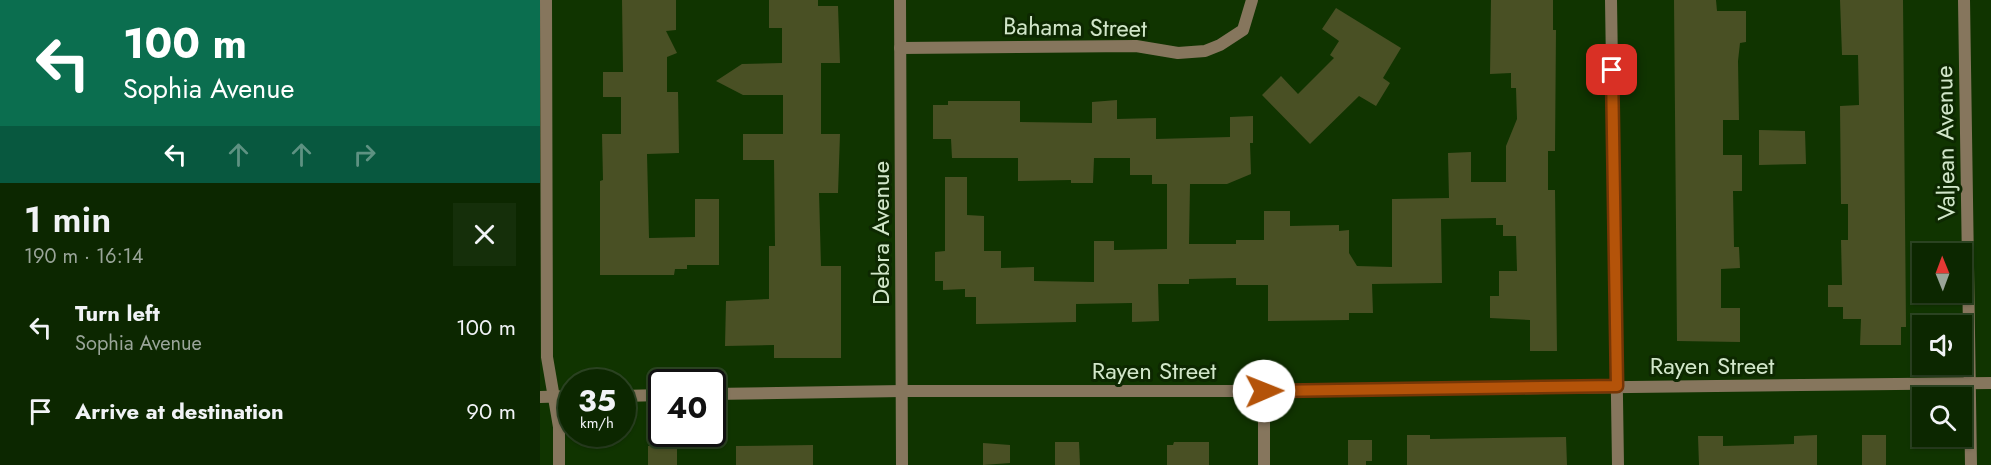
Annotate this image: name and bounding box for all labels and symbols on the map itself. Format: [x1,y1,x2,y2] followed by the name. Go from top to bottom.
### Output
[1003,8,1147,46] street label: Bahama Street
[1586,44,1637,95] pin
[1926,65,1964,221] street label: Valjean Avenue
[863,161,898,305] street label: Debra Avenue
[1912,243,1972,303] north arrow
[1650,348,1774,383] street label: Rayen Street
[1092,353,1216,388] street label: Rayen Street
[1232,359,1296,423] position arrow
[648,369,726,447] speed limit sign: 40

